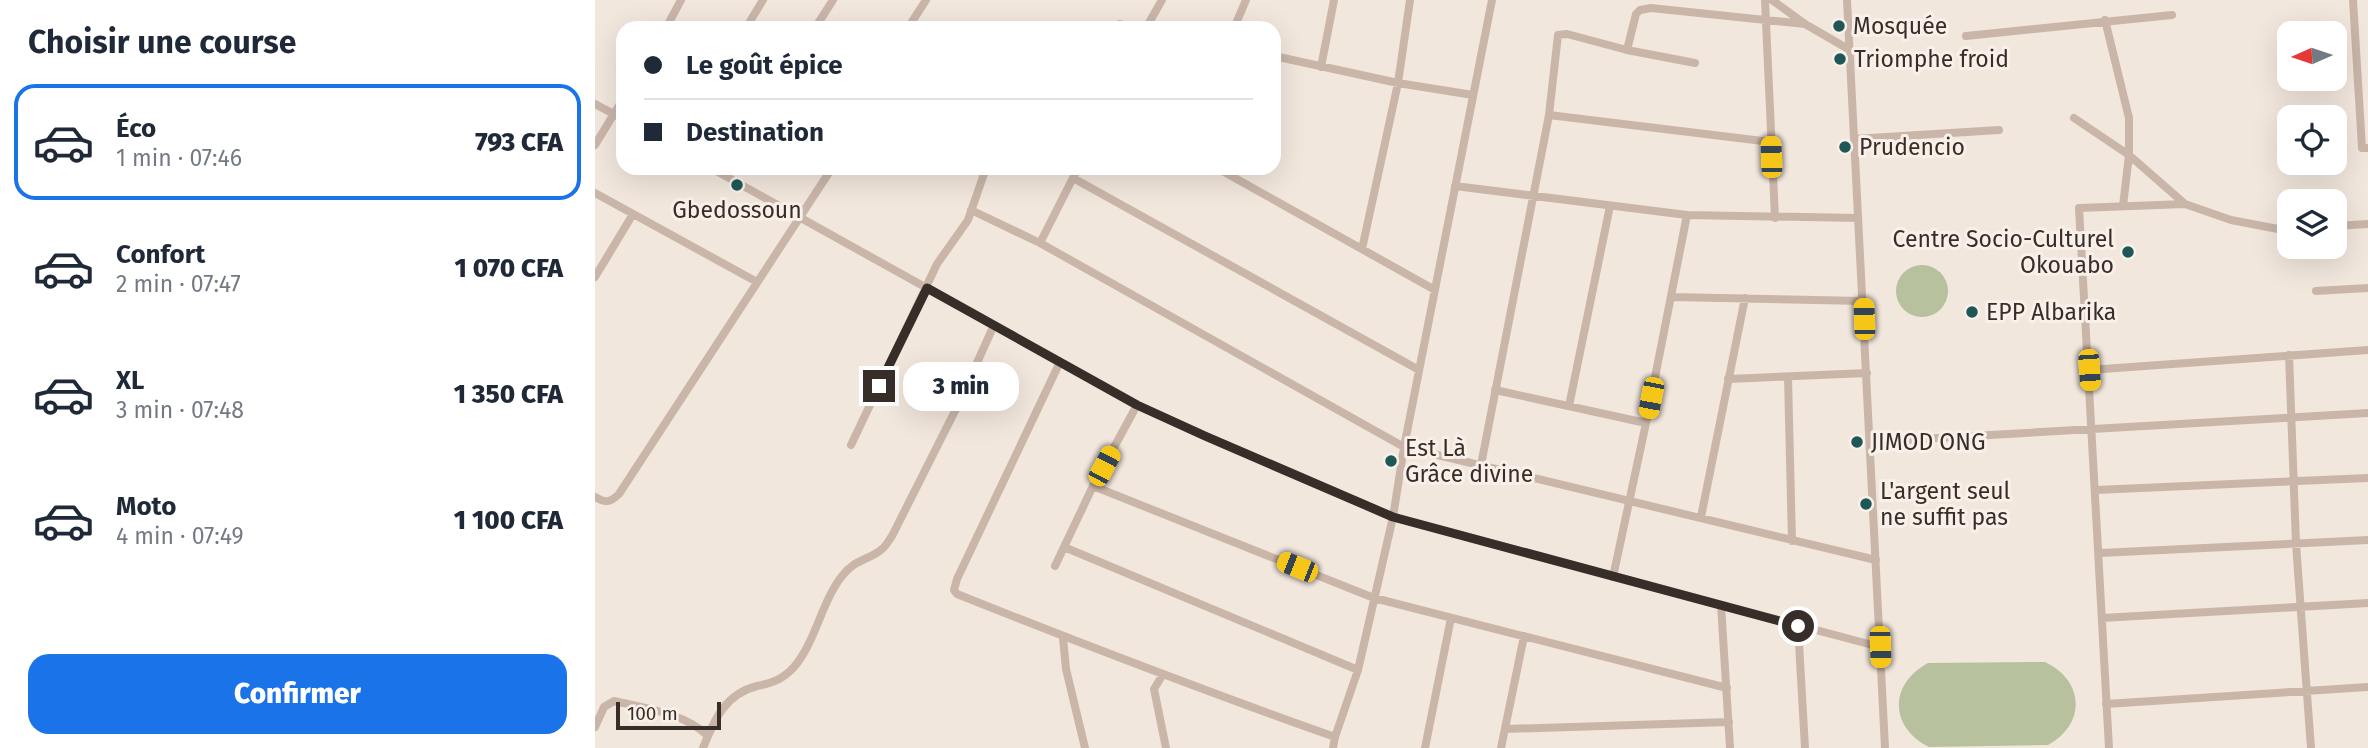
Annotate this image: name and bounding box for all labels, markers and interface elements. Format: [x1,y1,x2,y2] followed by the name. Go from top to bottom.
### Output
[1853,12,1947,40] place label: Mosquée
[1831,18,1847,34] marker: Mosquée
[2277,21,2347,91] north arrow
[2277,21,2347,259] map controls
[28,23,296,61] text: Choisir une course
[1854,45,2009,73] place label: Triomphe froid
[686,50,843,81] text: Le goût épice
[1832,51,1848,67] marker: Triomphe froid
[2277,105,2347,175] button: locate
[32,111,95,174] icon: car
[116,113,156,144] text: Éco
[686,117,824,148] text: Destination
[475,127,563,158] text: 793 CFA
[1859,133,1965,161] place label: Prudencio
[1760,136,1783,178] car
[1837,139,1853,155] marker: Prudencio
[116,144,242,172] text: 1 min · 07:46
[729,177,745,193] marker: Gbedossoun
[2277,189,2347,259] button: layers
[672,196,802,224] place label: Gbedossoun
[1893,225,2114,279] place label: Centre Socio-Culturel Okouabo
[32,237,95,300] icon: car
[116,239,205,270] text: Confort
[2120,244,2136,260] marker: Centre Socio-Culturel Okouabo
[455,253,563,284] text: 1 070 CFA
[116,270,241,298] text: 2 min · 07:47
[1853,298,1876,340] car
[1986,298,2116,326] place label: EPP Albarika
[1964,304,1980,320] marker: EPP Albarika
[2078,348,2101,392] car
[903,362,1019,410] callout: 3 min
[32,363,95,426] icon: car
[116,365,144,396] text: XL
[863,370,895,402] route end
[933,372,989,400] text: 3 min
[1637,375,1666,421] car
[454,379,563,410] text: 1 350 CFA
[116,396,244,424] text: 3 min · 07:48
[1871,428,1985,456] place label: JIMOD ONG
[1405,434,1533,488] place label: Est Là Grâce divine
[1849,434,1865,450] marker: JIMOD ONG
[1085,443,1124,489] car
[1383,453,1399,469] marker: Est Là Grâce divine
[1880,477,2011,531] place label: L'argent seul ne suffit pas
[32,489,95,552] icon: car
[116,491,176,522] text: Moto
[1858,496,1874,512] marker: L'argent seul ne suffit pas
[454,505,563,536] text: 1 100 CFA
[116,522,244,550] text: 4 min · 07:49
[1274,549,1321,585] car
[1782,610,1814,642] route start
[1869,626,1892,668] car
[28,654,567,734] button: Confirmer
[616,699,721,731] scale bar
[627,702,678,725] text: 100 m

